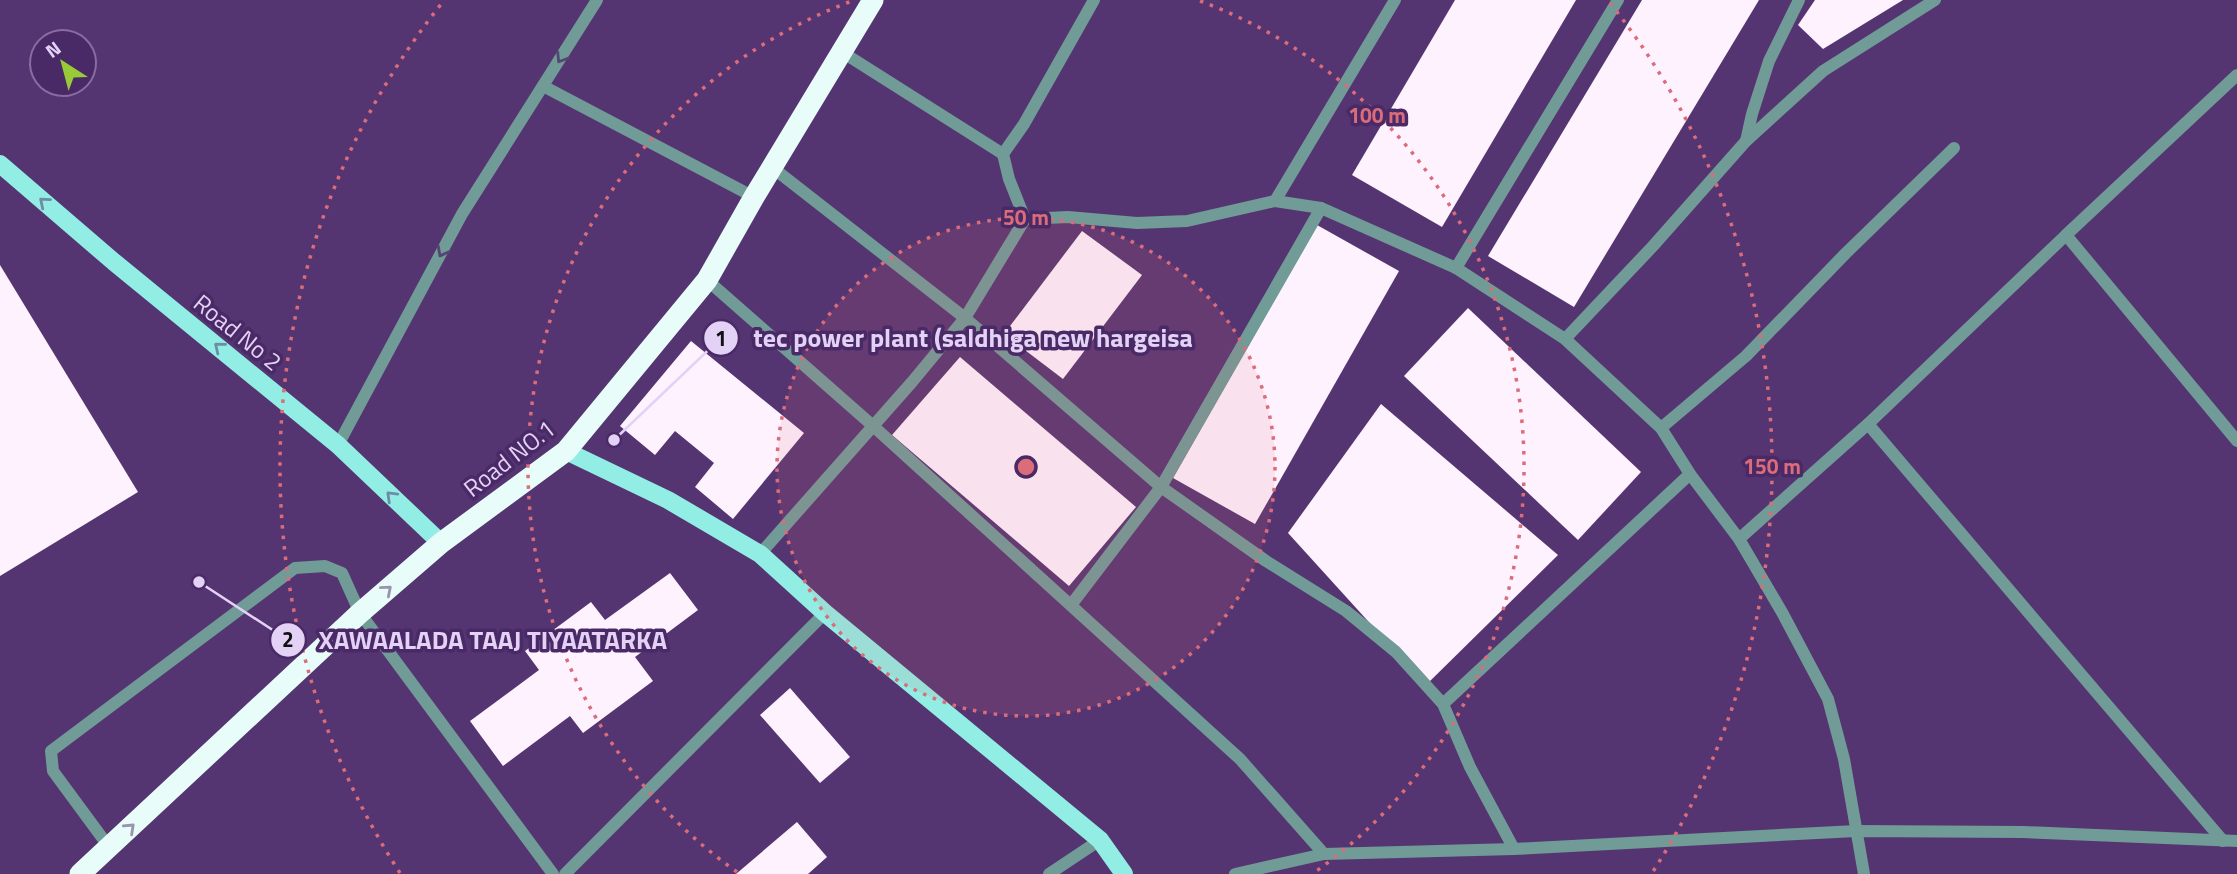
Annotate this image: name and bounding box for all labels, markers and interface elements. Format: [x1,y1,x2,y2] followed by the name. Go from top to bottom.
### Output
[28,28,98,98] north arrow
[39,33,67,64] text: N
[556,50,569,63] one-way arrow
[1348,99,1406,131] text: 100 m
[39,198,52,210] one-way arrow
[1003,201,1049,233] text: 50 m
[437,244,450,257] one-way arrow
[186,285,290,379] street label: Road No 2
[704,315,1206,362] callout: tec power plant (saldhiga new hargeisa
[753,318,1193,357] text: tec power plant (saldhiga new hargeisa
[715,322,727,354] text: 1
[214,343,226,356] one-way arrow
[455,411,563,505] street label: Road NO.1
[1743,450,1801,482] text: 150 m
[1014,455,1038,479] centre of rings
[386,491,399,504] one-way arrow
[378,586,391,598] one-way arrow
[270,617,681,664] callout: XAWAALADA TAAJ TIYAATARKA
[319,620,667,659] text: XAWAALADA TAAJ TIYAATARKA
[282,623,294,655] text: 2
[122,823,135,836] one-way arrow

